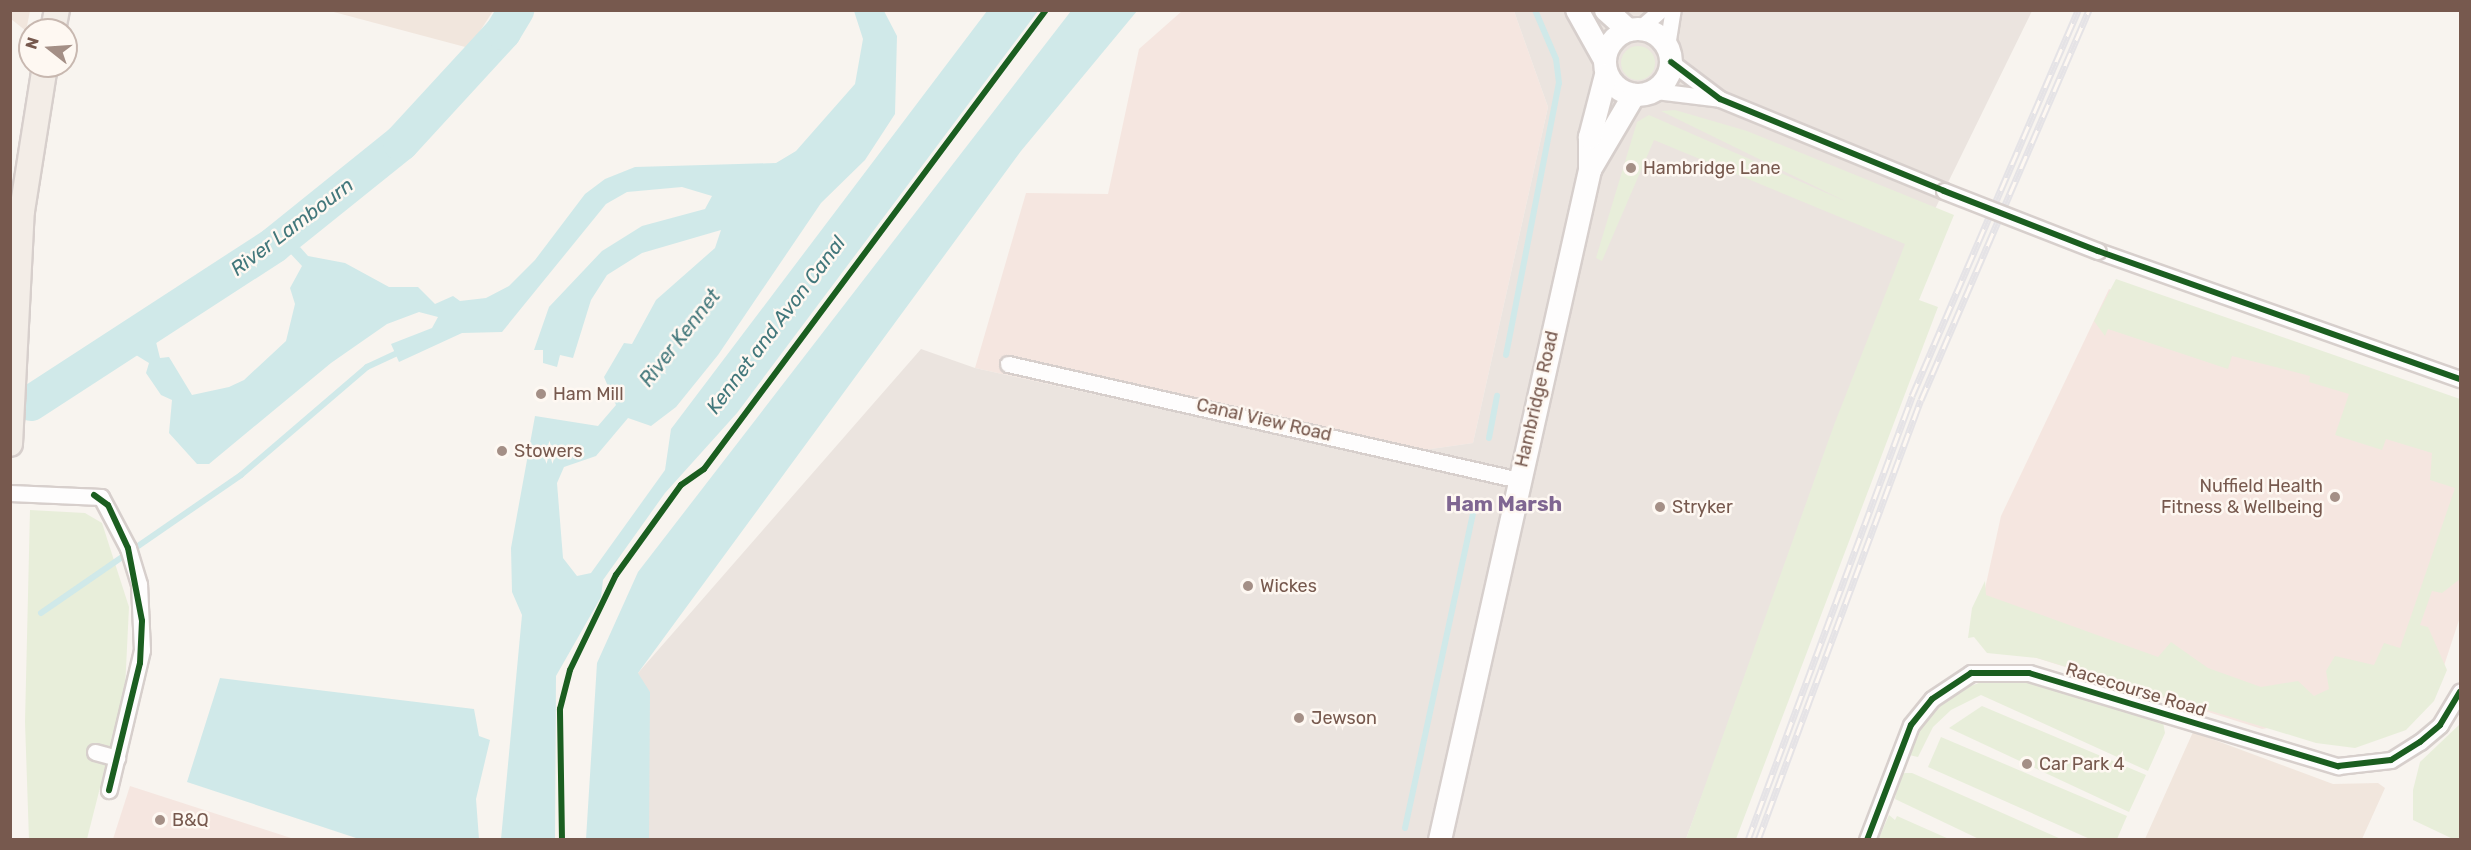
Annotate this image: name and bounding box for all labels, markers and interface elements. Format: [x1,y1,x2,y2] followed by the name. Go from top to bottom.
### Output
[18,18,78,78] north arrow
[21,35,43,51] text: N
[1643,157,1781,179] place label: Hambridge Lane
[1624,161,1638,175] marker: Hambridge Lane
[226,173,358,281] water label: River Lambourn
[701,231,851,419] water label: Kennet and Avon Canal
[634,284,726,392] water label: River Kennet
[1511,329,1563,469] street label: Hambridge Road
[553,383,624,405] place label: Ham Mill
[534,387,548,401] marker: Ham Mill
[1194,394,1334,446] street label: Canal View Road
[514,440,583,462] place label: Stowers
[495,444,509,458] marker: Stowers
[2161,476,2323,518] place label: Nuffield Health Fitness & Wellbeing
[2328,490,2342,504] marker: Nuffield Health Fitness & Wellbeing
[1446,491,1562,517] district label: Ham Marsh
[1672,496,1733,518] place label: Stryker
[1653,500,1667,514] marker: Stryker
[1260,575,1317,597] place label: Wickes
[1241,579,1255,593] marker: Wickes
[2063,658,2209,722] street label: Racecourse Road
[1311,707,1377,729] place label: Jewson
[1292,711,1306,725] marker: Jewson
[2039,753,2125,775] place label: Car Park 4
[2020,757,2034,771] marker: Car Park 4
[172,809,209,831] place label: B&Q
[153,813,167,827] marker: B&Q

